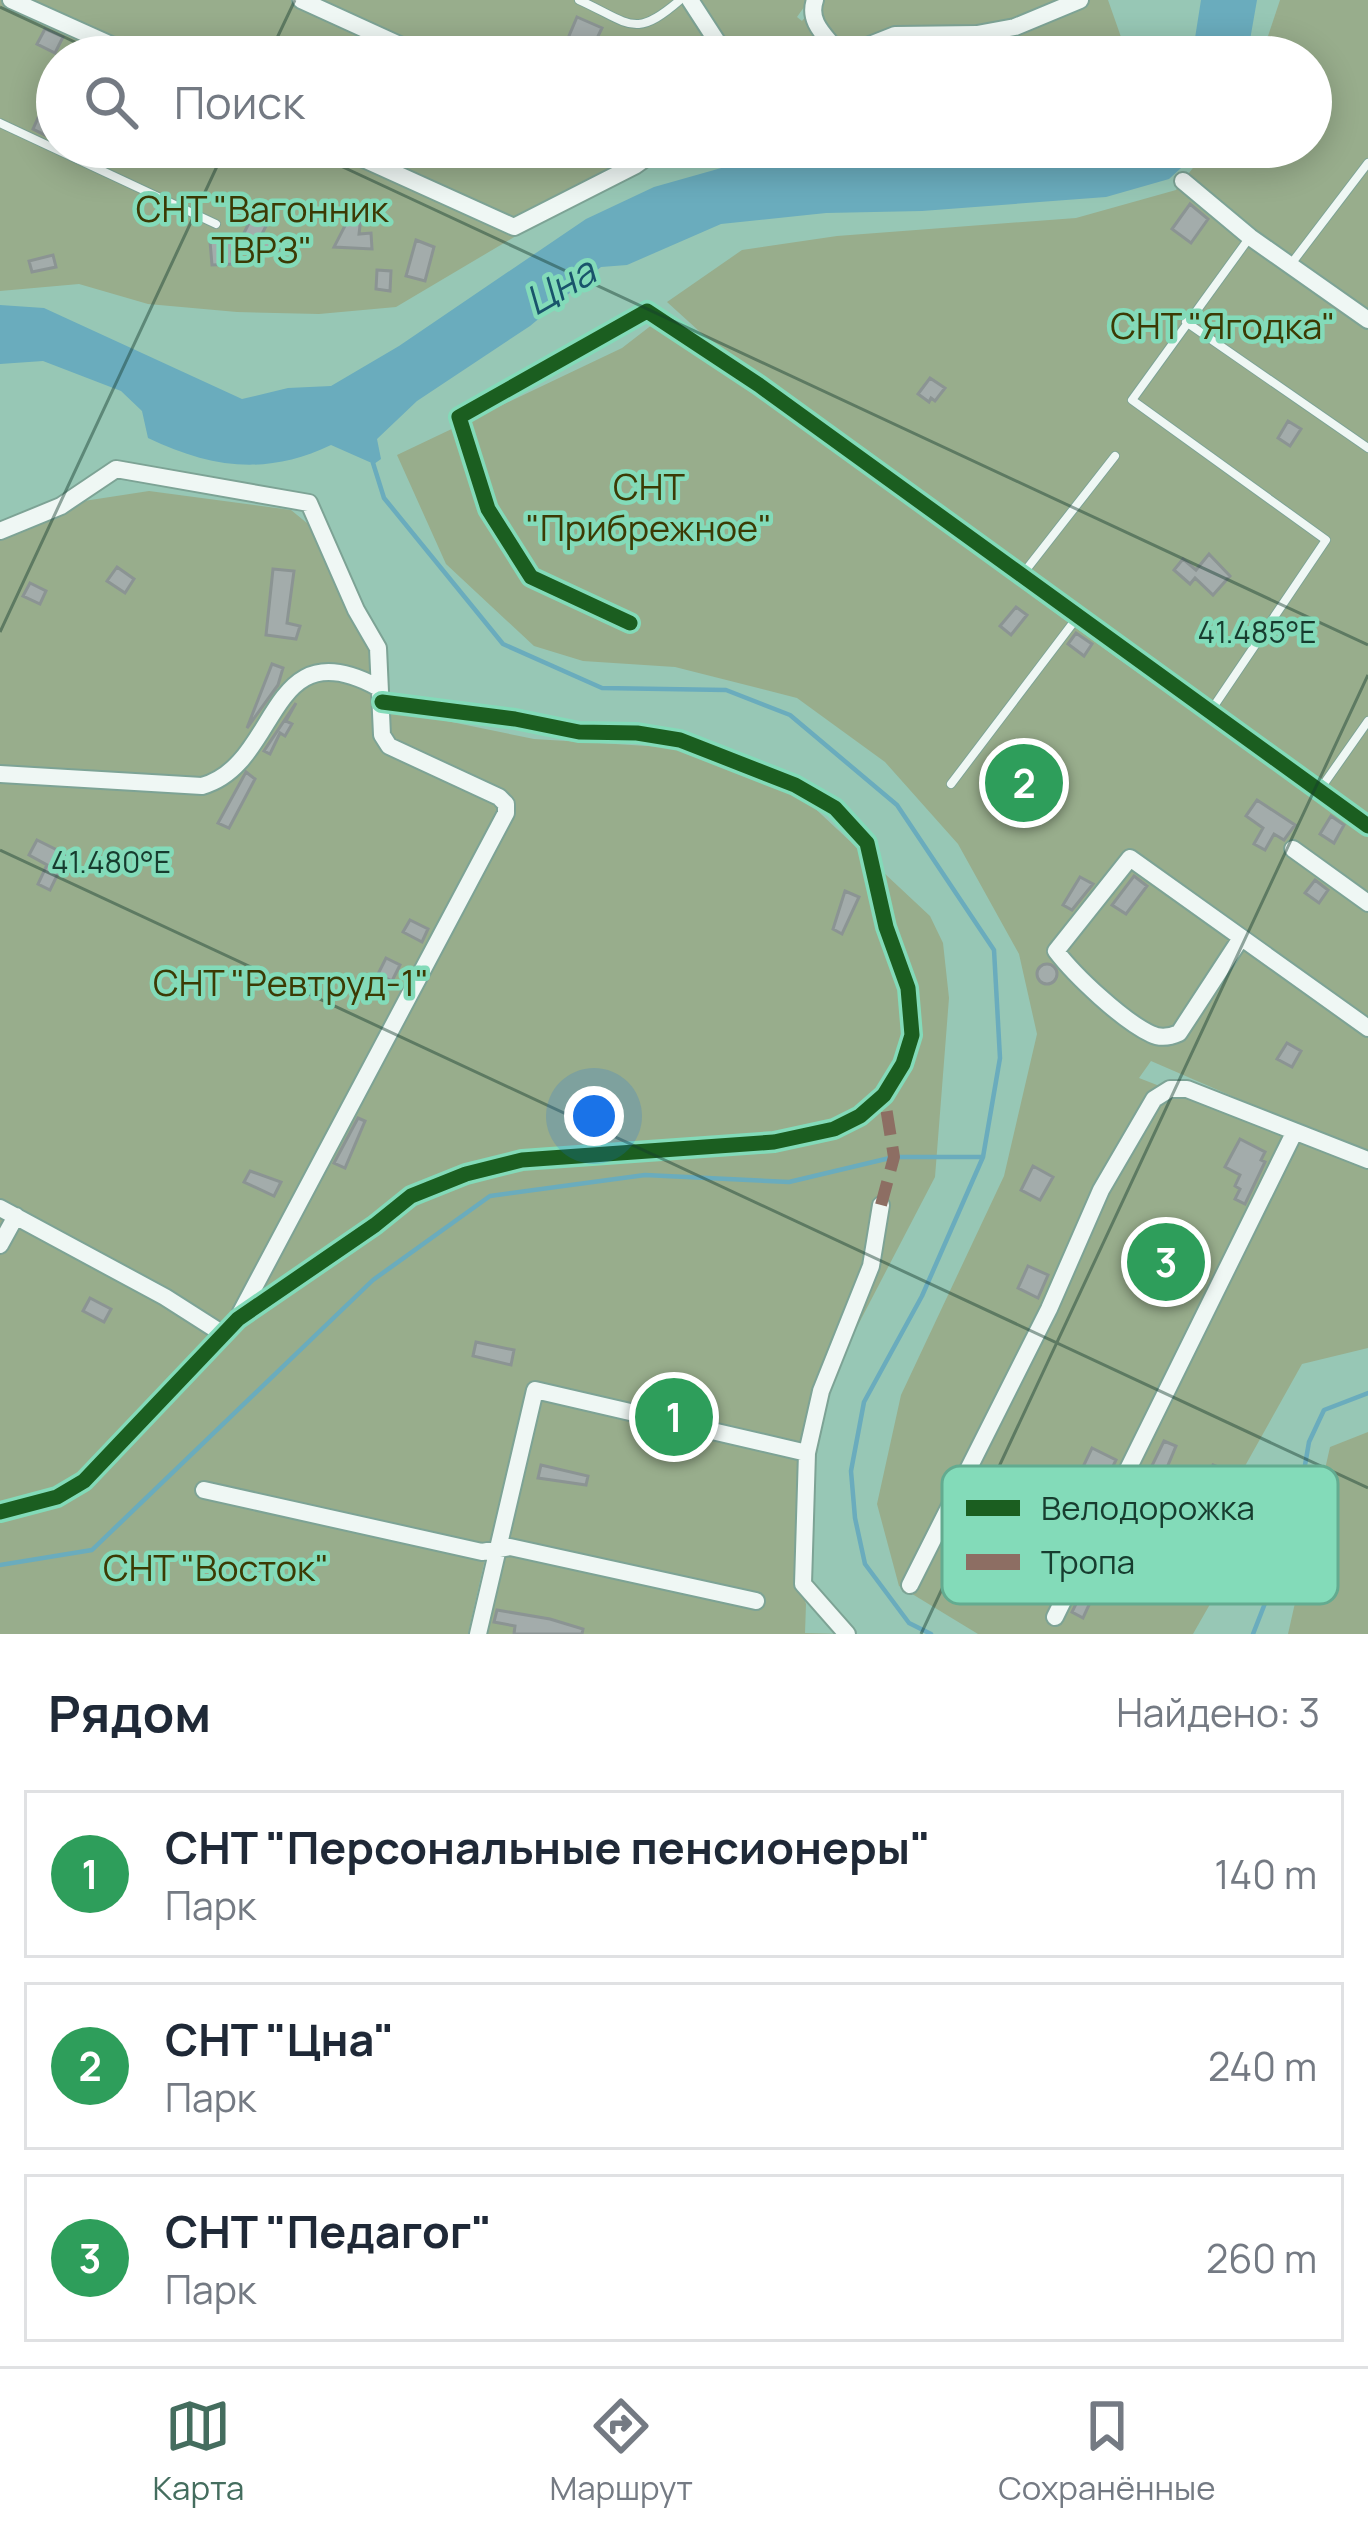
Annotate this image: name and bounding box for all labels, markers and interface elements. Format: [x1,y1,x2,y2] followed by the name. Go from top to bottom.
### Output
[36,36,1332,168] search box
[78,69,144,135] icon: search
[174,71,305,133] text: Поиск
[136,184,390,274] park label: СНТ "Вагонник ТВРЗ"
[515,242,606,327] water label: Цна
[1110,301,1336,350] park label: СНТ "Ягодка"
[526,462,772,552] park label: СНТ "Прибрежное"
[1198,611,1316,652] text: 41.485°E
[985,738,1063,828] pin: 2
[51,841,171,882] text: 41.480°E
[153,958,429,1007] park label: СНТ "Ревтруд-1"
[564,1086,624,1146] your location
[1127,1217,1205,1307] pin: 3
[635,1372,713,1462] pin: 1
[942,1466,1338,1604] legend
[1041,1485,1255,1530] text: Велодорожка
[1041,1539,1135,1584] text: Тропа
[103,1543,329,1592] park label: СНТ "Восток"
[48,1678,211,1747] text: Рядом
[1116,1685,1320,1739] text: Найдено: 3
[165,1816,931,1878] text: СНТ "Персональные пенсионеры"
[81,1847,99,1901] text: 1
[1214,1847,1317,1901] text: 140 m
[165,1878,256,1932] text: Парк
[165,2008,394,2070] text: СНТ "Цна"
[78,2039,102,2093] text: 2
[1208,2039,1317,2093] text: 240 m
[165,2070,256,2124] text: Парк
[165,2200,492,2262] text: СНТ "Педагог"
[79,2231,101,2285] text: 3
[1206,2231,1317,2285] text: 260 m
[165,2262,256,2316] text: Парк
[153,2393,244,2510] tab: Карта
[549,2393,693,2510] tab: Маршрут
[998,2393,1215,2510] tab: Сохранённые

